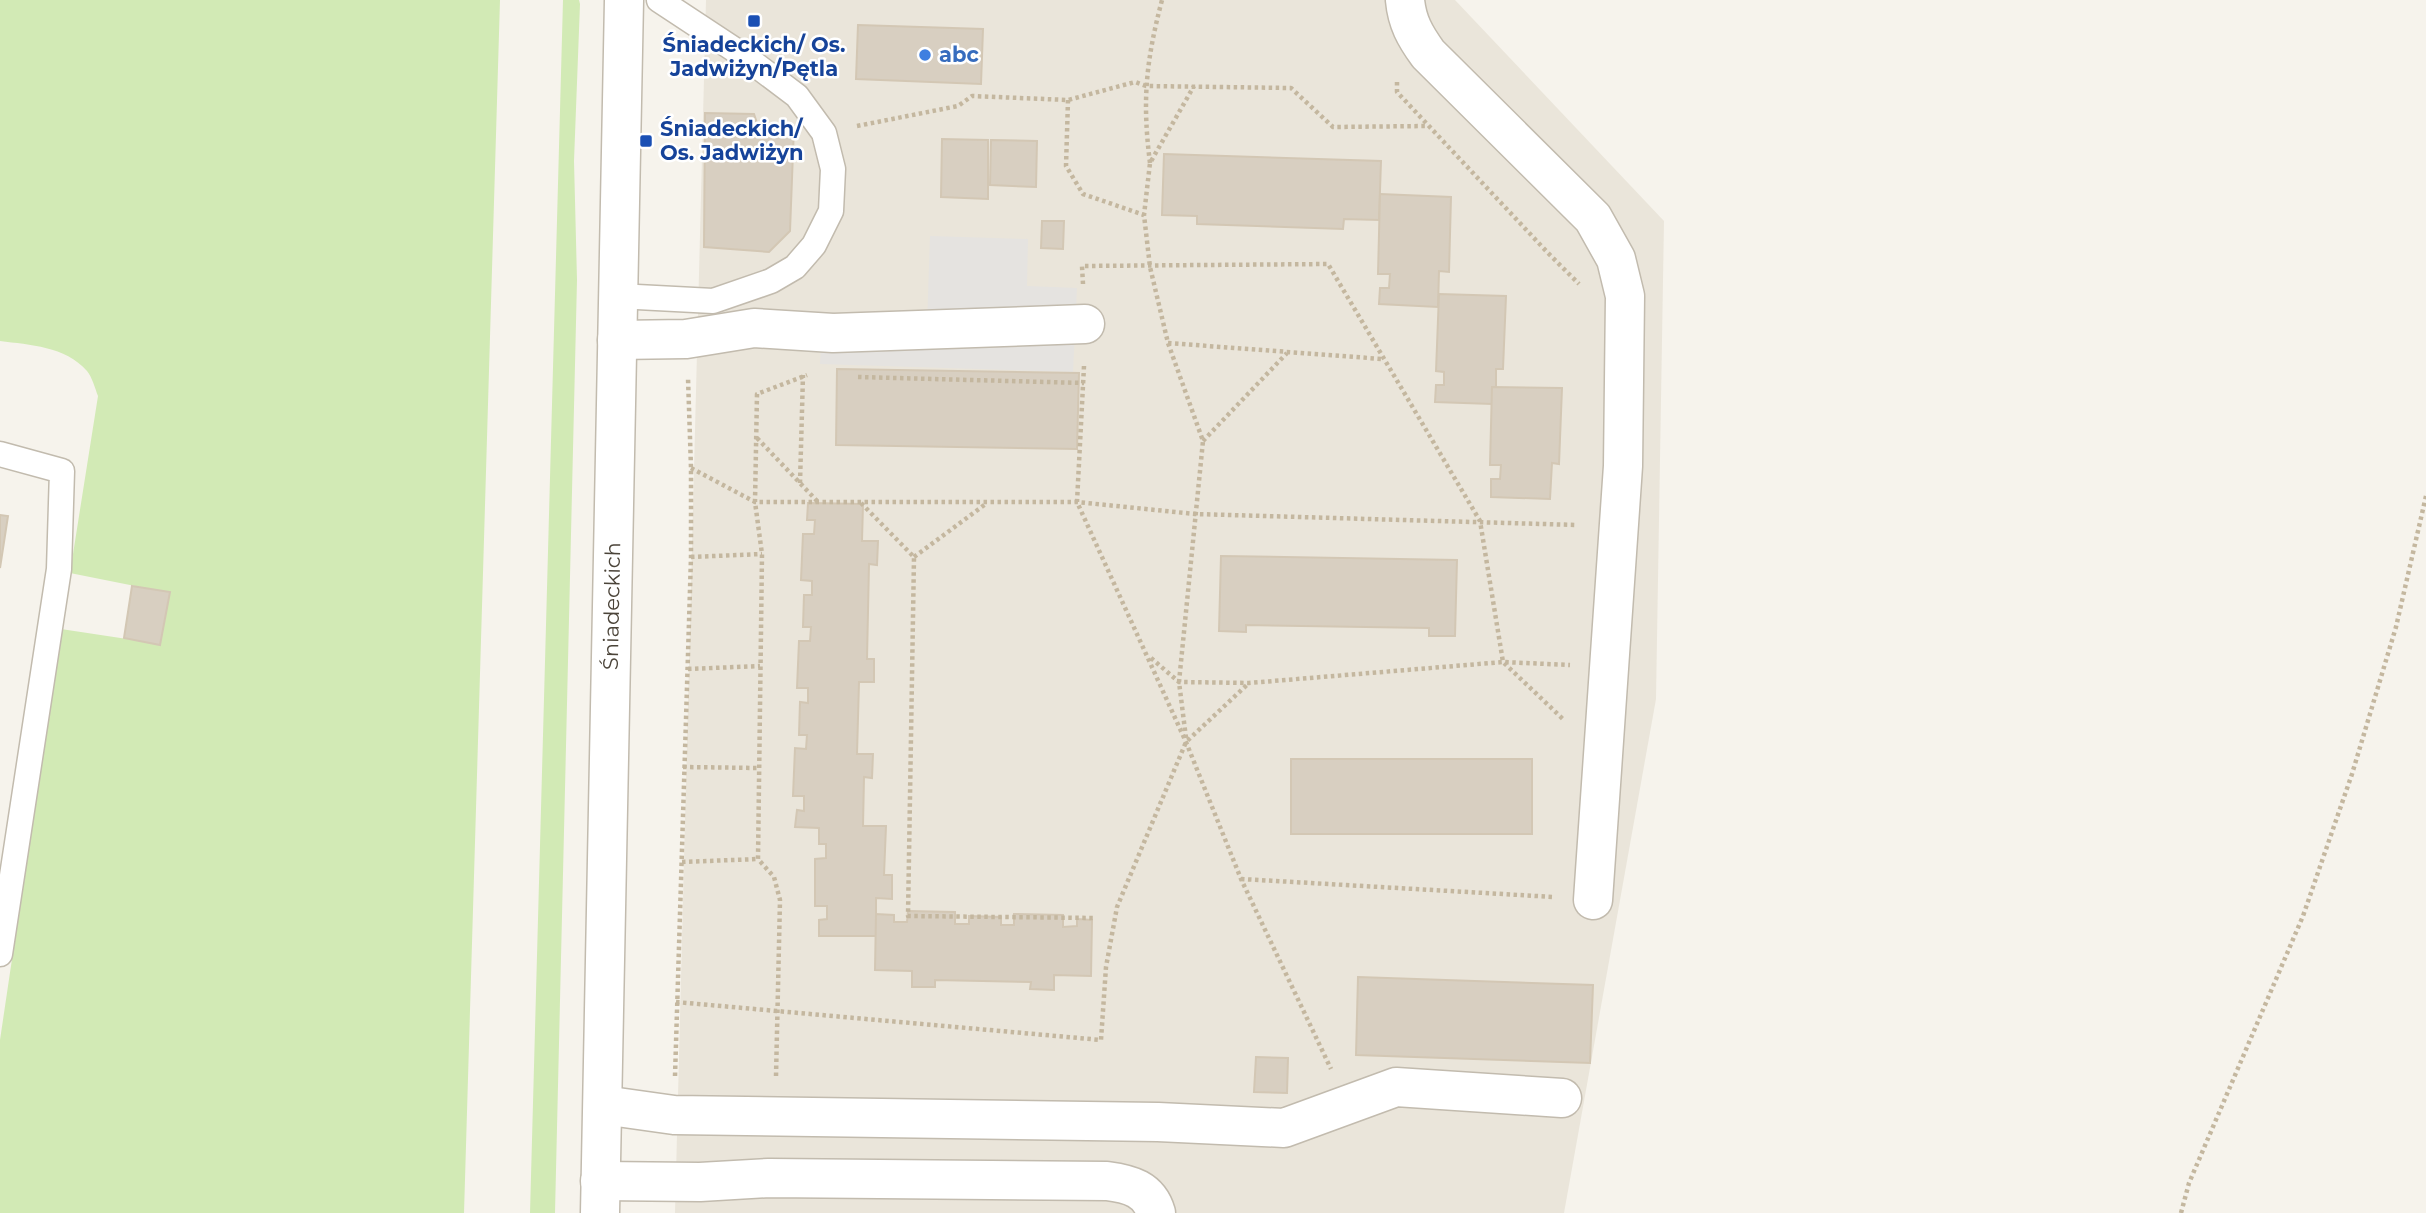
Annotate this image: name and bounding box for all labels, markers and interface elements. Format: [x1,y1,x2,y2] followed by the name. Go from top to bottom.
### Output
[746,13,762,29] marker: Śniadeckich/ Os. Jadwiżyn/Pętla
[663,32,845,81] place label: Śniadeckich/ Os. Jadwiżyn/Pętla
[939,42,979,67] place label: abc
[917,47,933,63] marker: abc
[660,116,804,165] place label: Śniadeckich/ Os. Jadwiżyn
[638,133,654,149] marker: Śniadeckich/ Os. Jadwiżyn
[598,542,625,670] street label: Śniadeckich

